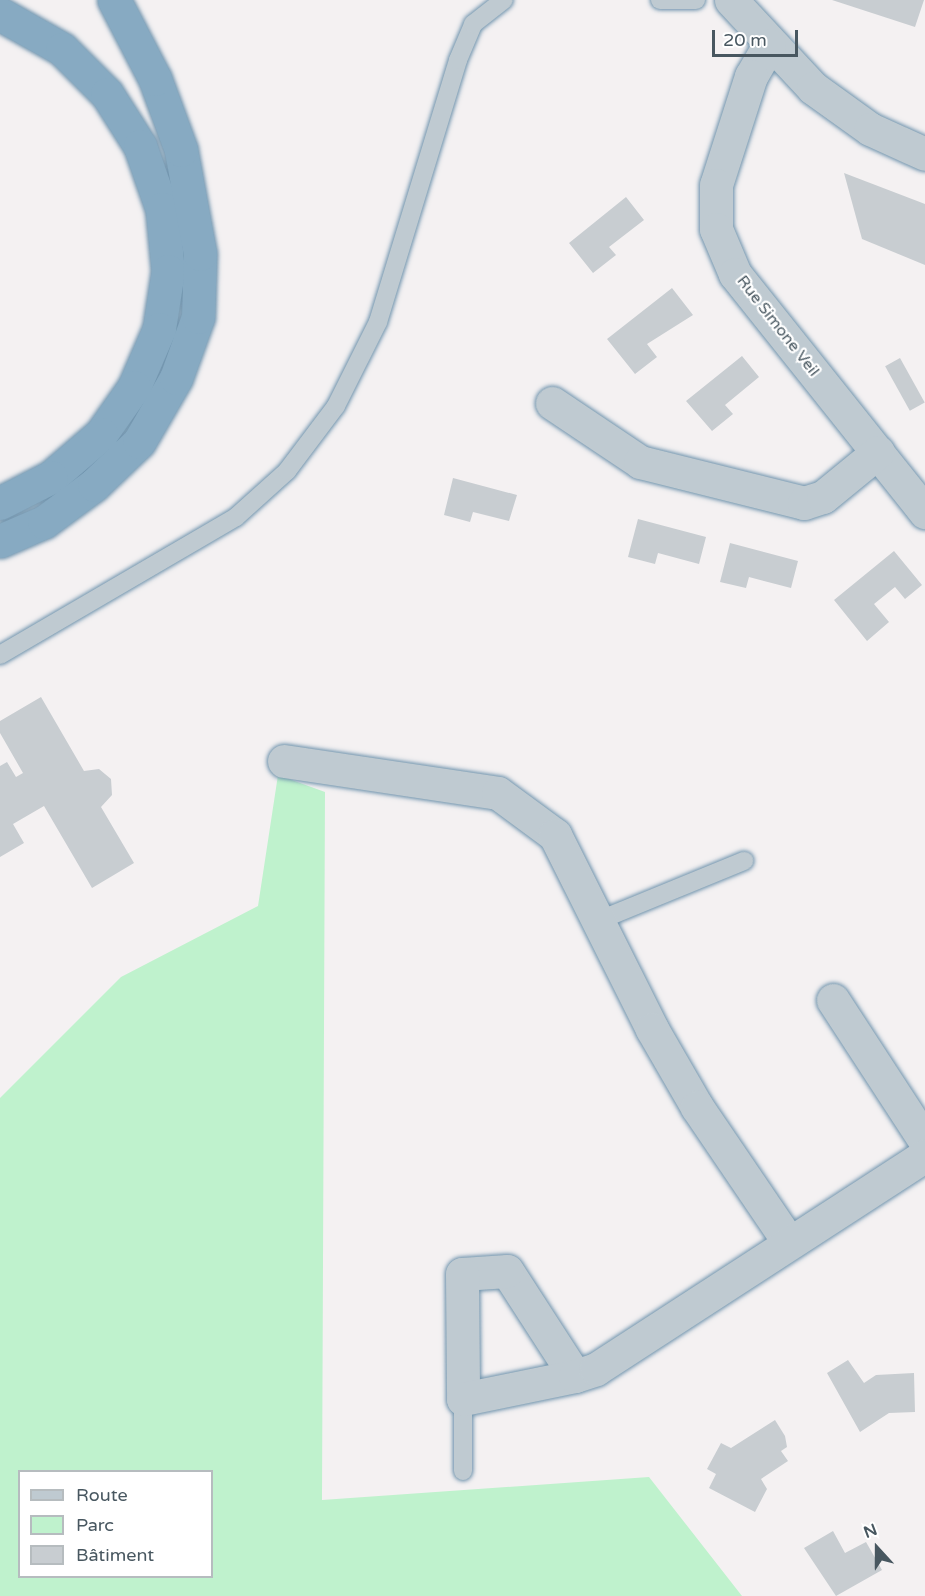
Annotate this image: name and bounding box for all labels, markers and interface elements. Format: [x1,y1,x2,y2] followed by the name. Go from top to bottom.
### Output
[715,18,800,56] scale bar
[723,29,767,51] text: 20 m
[733,272,823,380] street label: Rue Simone Veil
[18,1470,213,1578] legend
[76,1484,128,1506] text: Route
[76,1514,114,1536] text: Parc
[847,1518,907,1578] north arrow
[861,1520,880,1543] text: N
[76,1544,154,1566] text: Bâtiment

